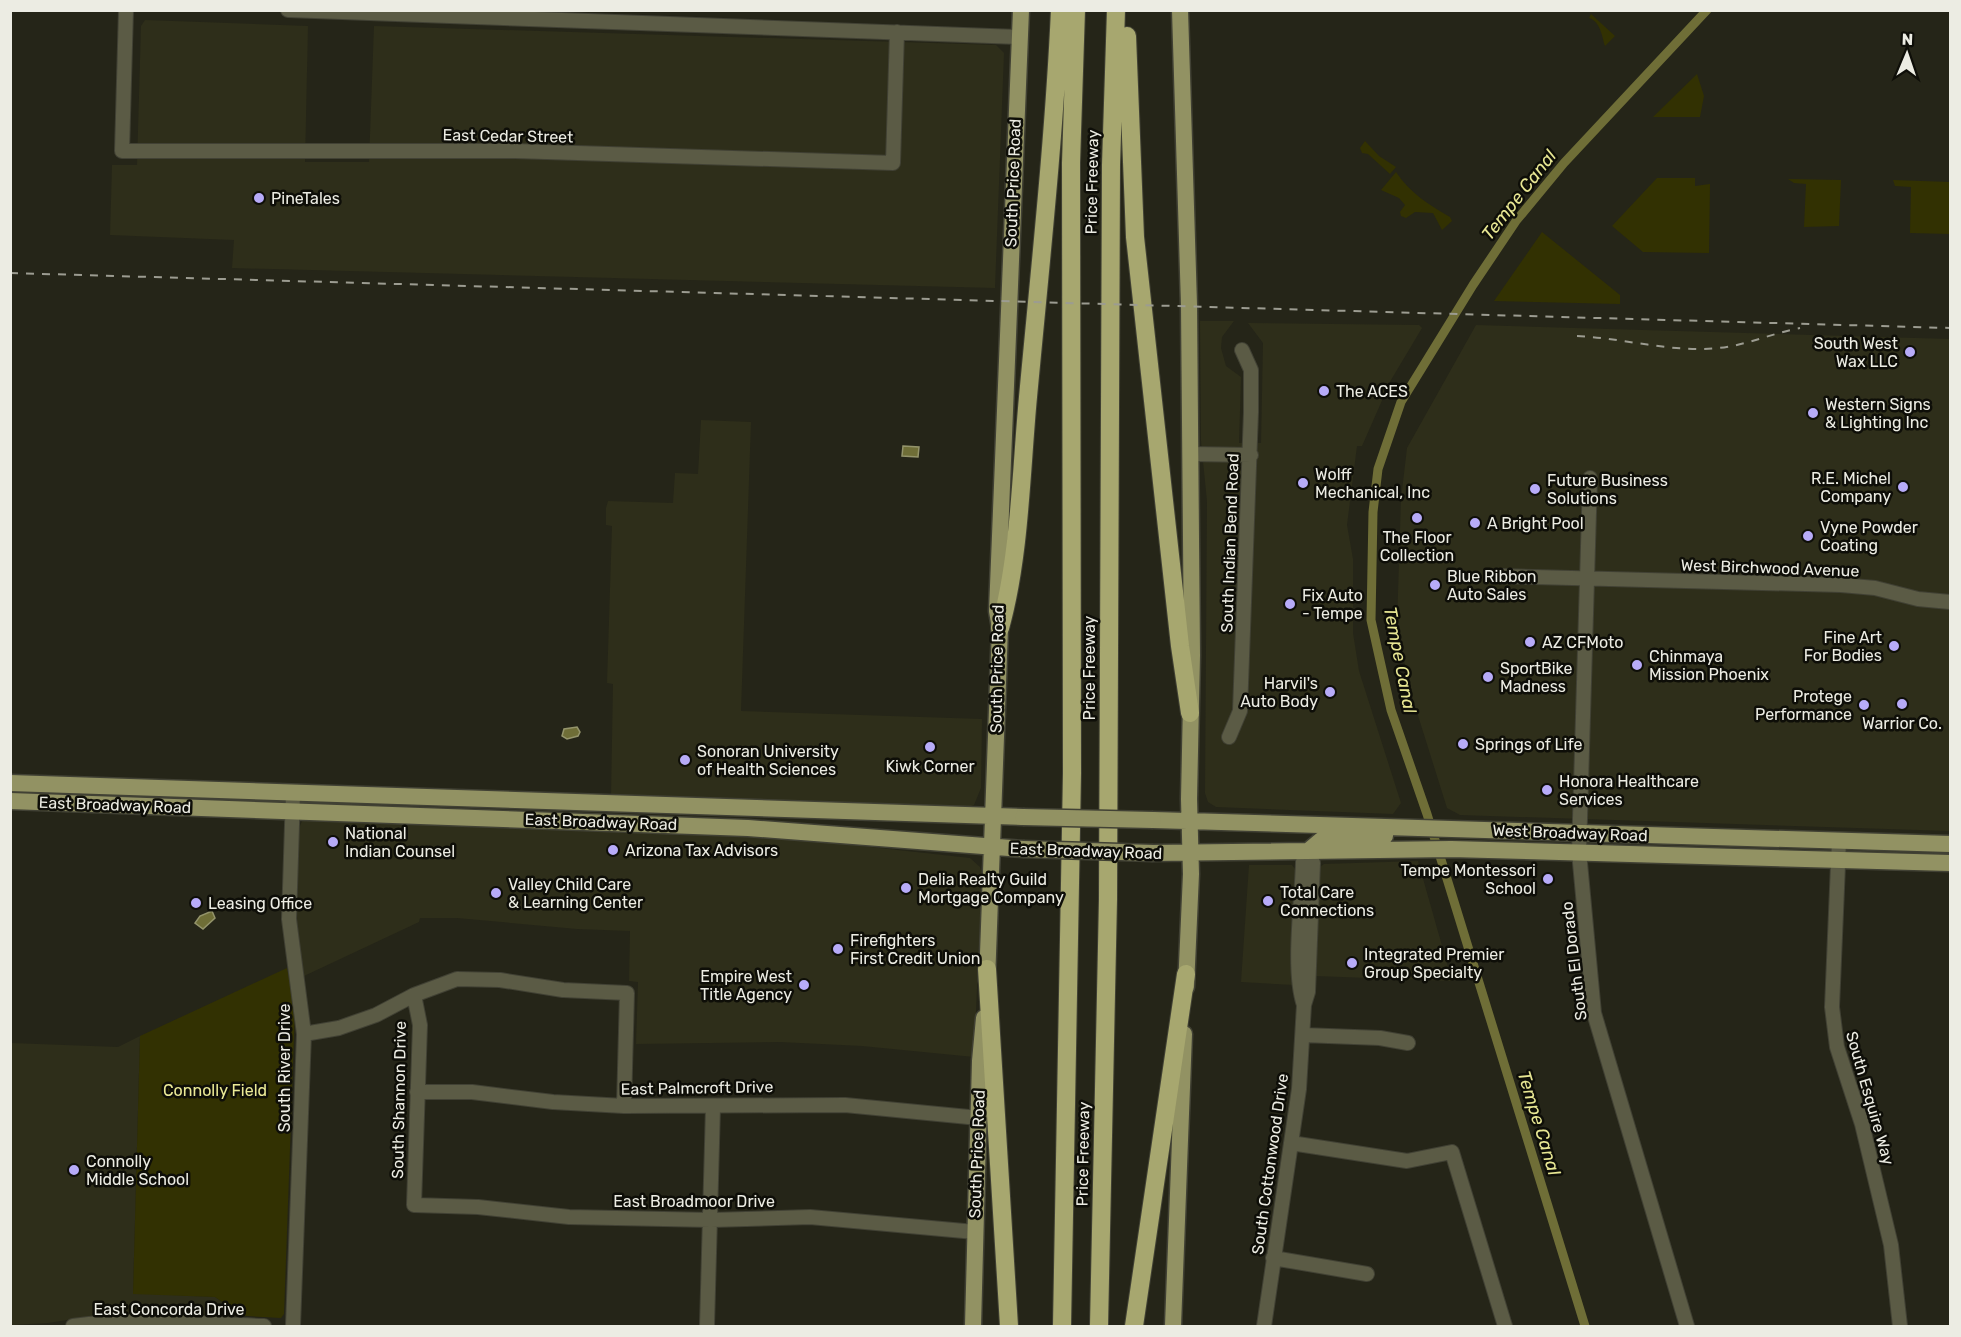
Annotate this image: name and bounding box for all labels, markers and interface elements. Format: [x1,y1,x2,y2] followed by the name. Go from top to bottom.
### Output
[1877,24,1937,84] north arrow
[1901,30,1914,49] text: N
[1001,118,1025,248] street label: South Price Road
[442,125,574,147] street label: East Cedar Street
[1082,129,1102,235] street label: Price Freeway
[1477,145,1561,245] water label: Tempe Canal
[271,189,340,208] place label: PineTales
[252,191,266,205] marker: PineTales
[1814,334,1898,371] place label: South West Wax LLC
[1903,345,1917,359] marker: South West Wax LLC
[1336,382,1408,401] place label: The ACES
[1317,384,1331,398] marker: The ACES
[1825,395,1931,432] place label: Western Signs & Lighting Inc
[1806,406,1820,420] marker: Western Signs & Lighting Inc
[1217,453,1243,633] street label: South Indian Bend Road
[1315,465,1430,502] place label: Wolff Mechanical, Inc
[1811,469,1891,506] place label: R.E. Michel Company
[1547,471,1668,508] place label: Future Business Solutions
[1296,476,1310,490] marker: Wolff Mechanical, Inc
[1896,480,1910,494] marker: R.E. Michel Company
[1528,482,1542,496] marker: Future Business Solutions
[1410,511,1424,525] marker: The Floor Collection
[1487,514,1584,533] place label: A Bright Pool
[1468,516,1482,530] marker: A Bright Pool
[1820,518,1918,555] place label: Vyne Powder Coating
[1380,528,1454,565] place label: The Floor Collection
[1801,529,1815,543] marker: Vyne Powder Coating
[1680,555,1860,581] street label: West Birchwood Avenue
[1447,567,1536,604] place label: Blue Ribbon Auto Sales
[1428,578,1442,592] marker: Blue Ribbon Auto Sales
[1302,586,1363,623] place label: Fix Auto - Tempe
[1283,597,1297,611] marker: Fix Auto - Tempe
[986,605,1008,733] street label: South Price Road
[1379,605,1421,716] water label: Tempe Canal
[1080,615,1099,720] street label: Price Freeway
[1804,628,1882,665] place label: Fine Art For Bodies
[1542,633,1624,652] place label: AZ CFMoto
[1523,635,1537,649] marker: AZ CFMoto
[1887,639,1901,653] marker: Fine Art For Bodies
[1649,647,1769,684] place label: Chinmaya Mission Phoenix
[1630,658,1644,672] marker: Chinmaya Mission Phoenix
[1500,659,1572,696] place label: SportBike Madness
[1481,670,1495,684] marker: SportBike Madness
[1240,674,1318,711] place label: Harvil's Auto Body
[1323,685,1337,699] marker: Harvil's Auto Body
[1755,687,1852,724] place label: Protege Performance
[1895,697,1909,711] marker: Warrior Co.
[1857,698,1871,712] marker: Protege Performance
[1862,714,1942,733] place label: Warrior Co.
[1475,735,1582,754] place label: Springs of Life
[1456,737,1470,751] marker: Springs of Life
[923,740,937,754] marker: Kiwk Corner
[697,742,839,779] place label: Sonoran University of Health Sciences
[678,753,692,767] marker: Sonoran University of Health Sciences
[886,757,975,776] place label: Kiwk Corner
[1559,772,1699,809] place label: Honora Healthcare Services
[1540,783,1554,797] marker: Honora Healthcare Services
[38,793,192,817] street label: East Broadway Road
[524,810,678,834] street label: East Broadway Road
[1492,821,1648,845] street label: West Broadway Road
[345,824,455,861] place label: National Indian Counsel
[326,835,340,849] marker: National Indian Counsel
[1009,839,1163,863] street label: East Broadway Road
[625,841,778,860] place label: Arizona Tax Advisors
[606,843,620,857] marker: Arizona Tax Advisors
[1401,861,1536,898] place label: Tempe Montessori School
[918,870,1064,907] place label: Delia Realty Guild Mortgage Company
[1541,872,1555,886] marker: Tempe Montessori School
[508,875,643,912] place label: Valley Child Care & Learning Center
[899,881,913,895] marker: Delia Realty Guild Mortgage Company
[1280,883,1374,920] place label: Total Care Connections
[489,886,503,900] marker: Valley Child Care & Learning Center
[208,894,312,913] place label: Leasing Office
[1261,894,1275,908] marker: Total Care Connections
[189,896,203,910] marker: Leasing Office
[1557,900,1591,1022] street label: South El Dorado
[850,931,980,968] place label: Firefighters First Credit Union
[831,942,845,956] marker: Firefighters First Credit Union
[1364,945,1504,982] place label: Integrated Premier Group Specialty
[1345,956,1359,970] marker: Integrated Premier Group Specialty
[700,967,792,1004] place label: Empire West Title Agency
[797,978,811,992] marker: Empire West Title Agency
[275,1004,294,1132] street label: South River Drive
[388,1021,410,1179] street label: South Shannon Drive
[1842,1029,1898,1167] street label: South Esquire Way
[1513,1068,1566,1179] water label: Tempe Canal
[1248,1072,1292,1256] street label: South Cottonwood Drive
[621,1077,773,1099] street label: East Palmcroft Drive
[163,1081,267,1100] park label: Connolly Field
[965,1089,989,1219] street label: South Price Road
[1073,1101,1093,1207] street label: Price Freeway
[86,1152,189,1189] place label: Connolly Middle School
[67,1163,81,1177] marker: Connolly Middle School
[613,1192,775,1211] street label: East Broadmoor Drive
[93,1300,245,1319] street label: East Concorda Drive

